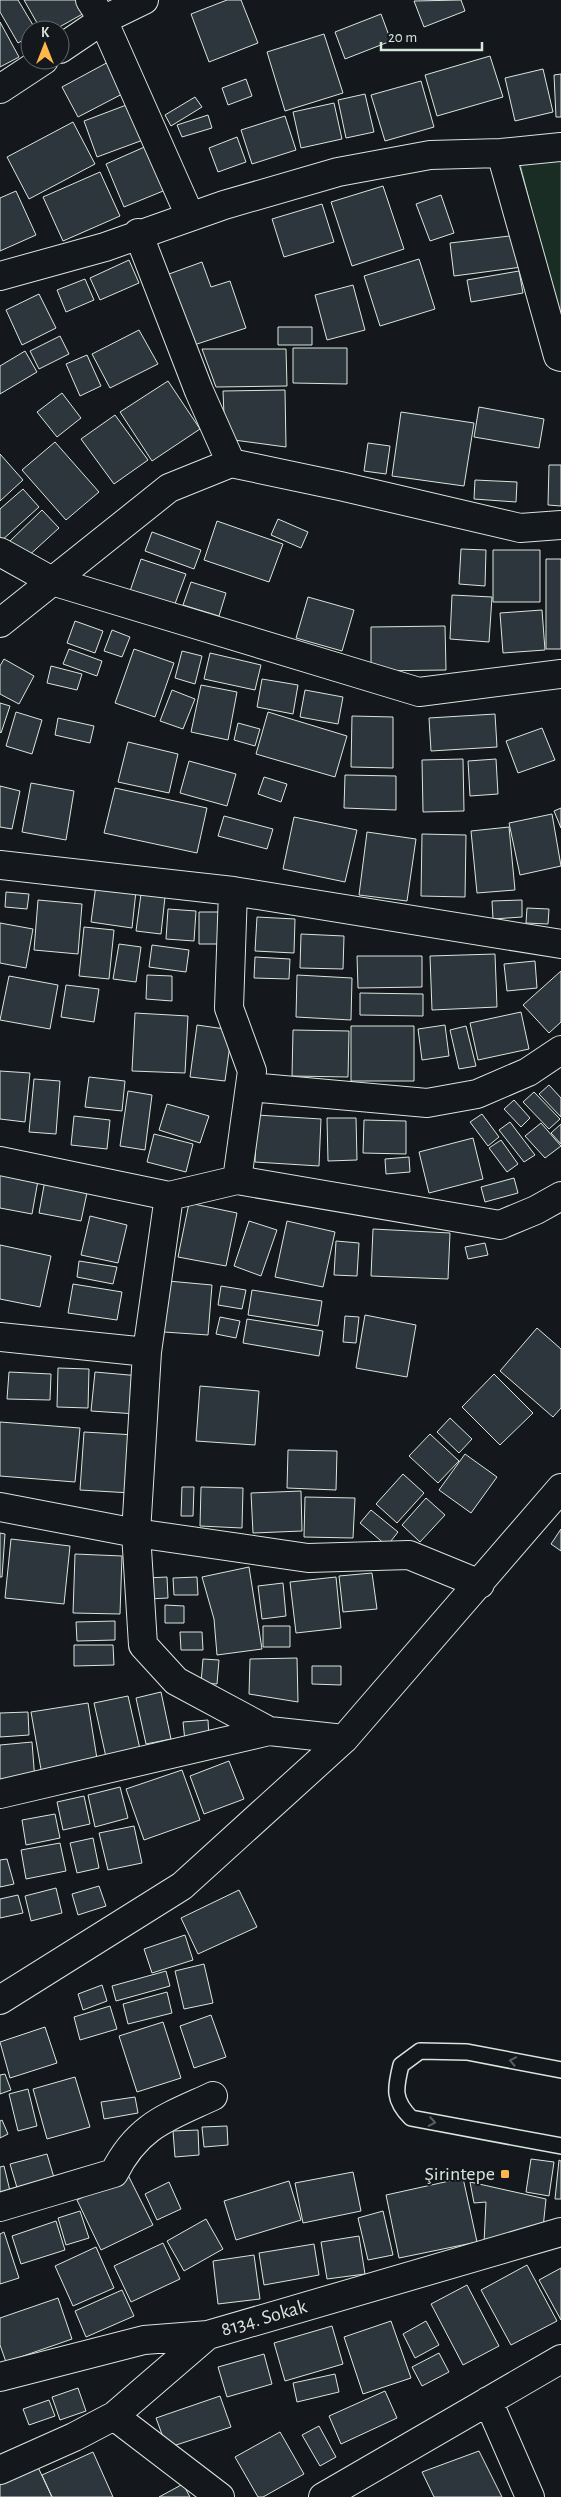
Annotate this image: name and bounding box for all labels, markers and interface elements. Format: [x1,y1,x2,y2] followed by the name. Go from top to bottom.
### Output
[20,20,70,70] north arrow
[381,20,482,52] scale bar
[41,26,50,40] text: K
[388,30,417,45] text: 20 m
[509,2056,517,2067] one-way arrow
[427,2117,436,2127] one-way arrow
[424,2164,495,2184] place label: Şirintepe
[499,2168,511,2180] marker: Şirintepe
[219,2296,309,2340] street label: 8134. Sokak

